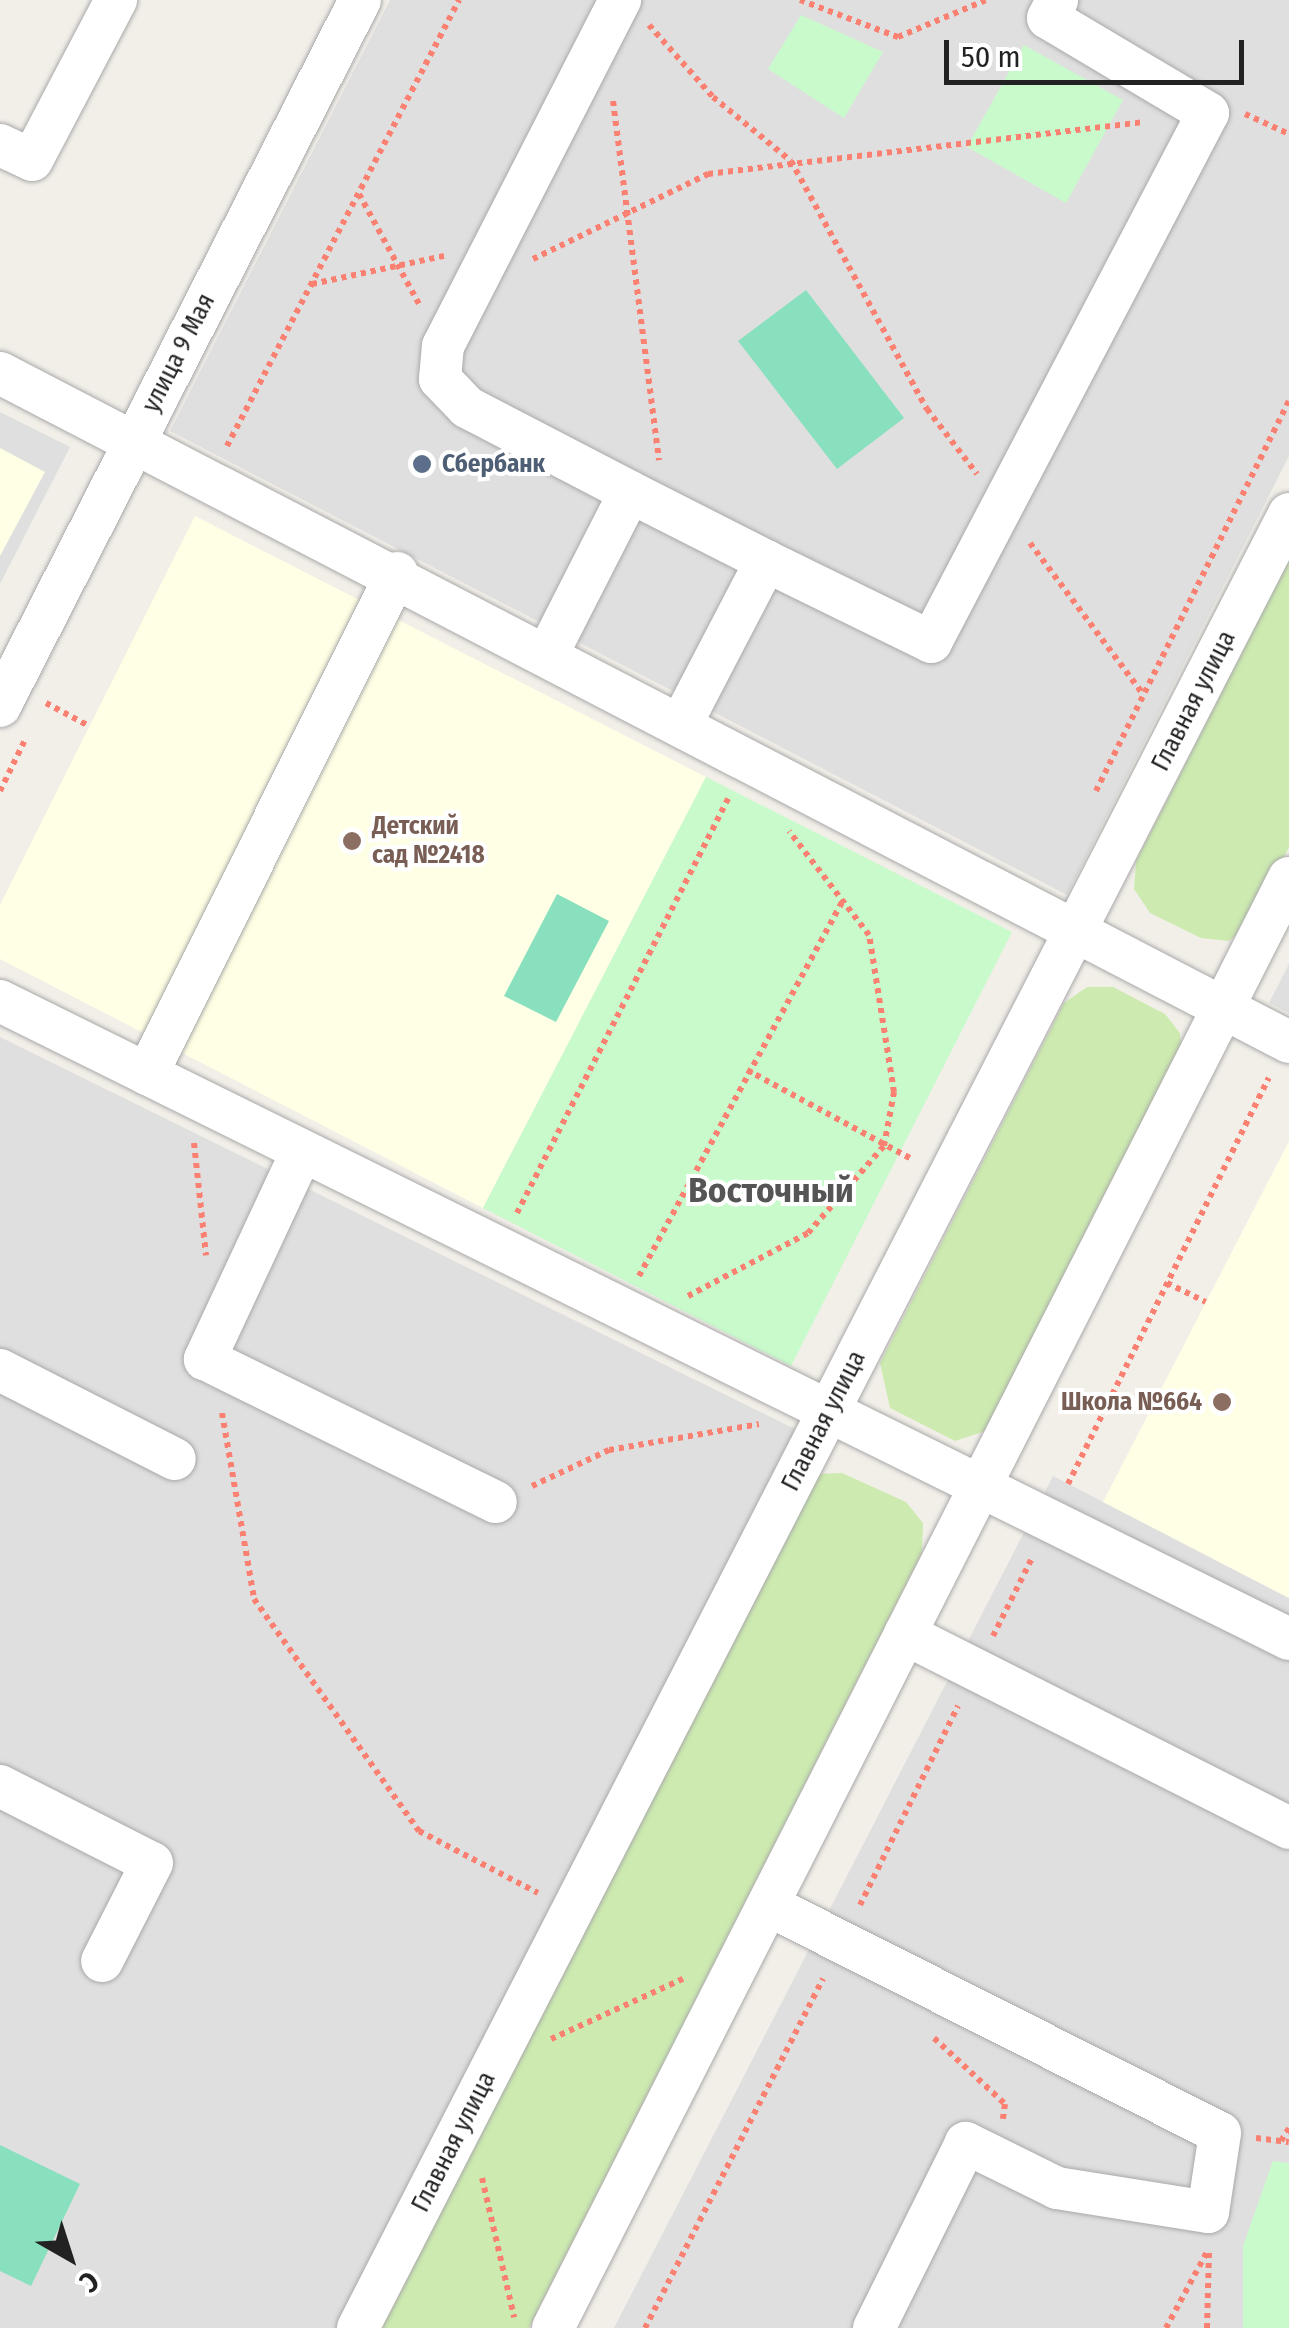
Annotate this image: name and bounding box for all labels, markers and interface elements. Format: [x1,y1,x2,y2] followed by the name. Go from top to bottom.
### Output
[949,20,1249,82] scale bar
[961,39,1021,75] text: 50 m
[136,289,222,417] street label: улица 9 Мая
[442,449,545,479] place label: Сбербанк
[411,453,433,475] marker: Сбербанк
[1146,626,1242,776] street label: Главная улица
[372,812,485,871] place label: Детский сад №2418
[341,830,363,852] marker: Детский сад №2418
[688,1169,854,1211] district label: Восточный
[776,1346,872,1496] street label: Главная улица
[1061,1387,1202,1417] place label: Школа №664
[1211,1391,1233,1413] marker: Школа №664
[406,2067,502,2217] street label: Главная улица
[20,2208,120,2308] north arrow
[73,2264,105,2299] text: С

